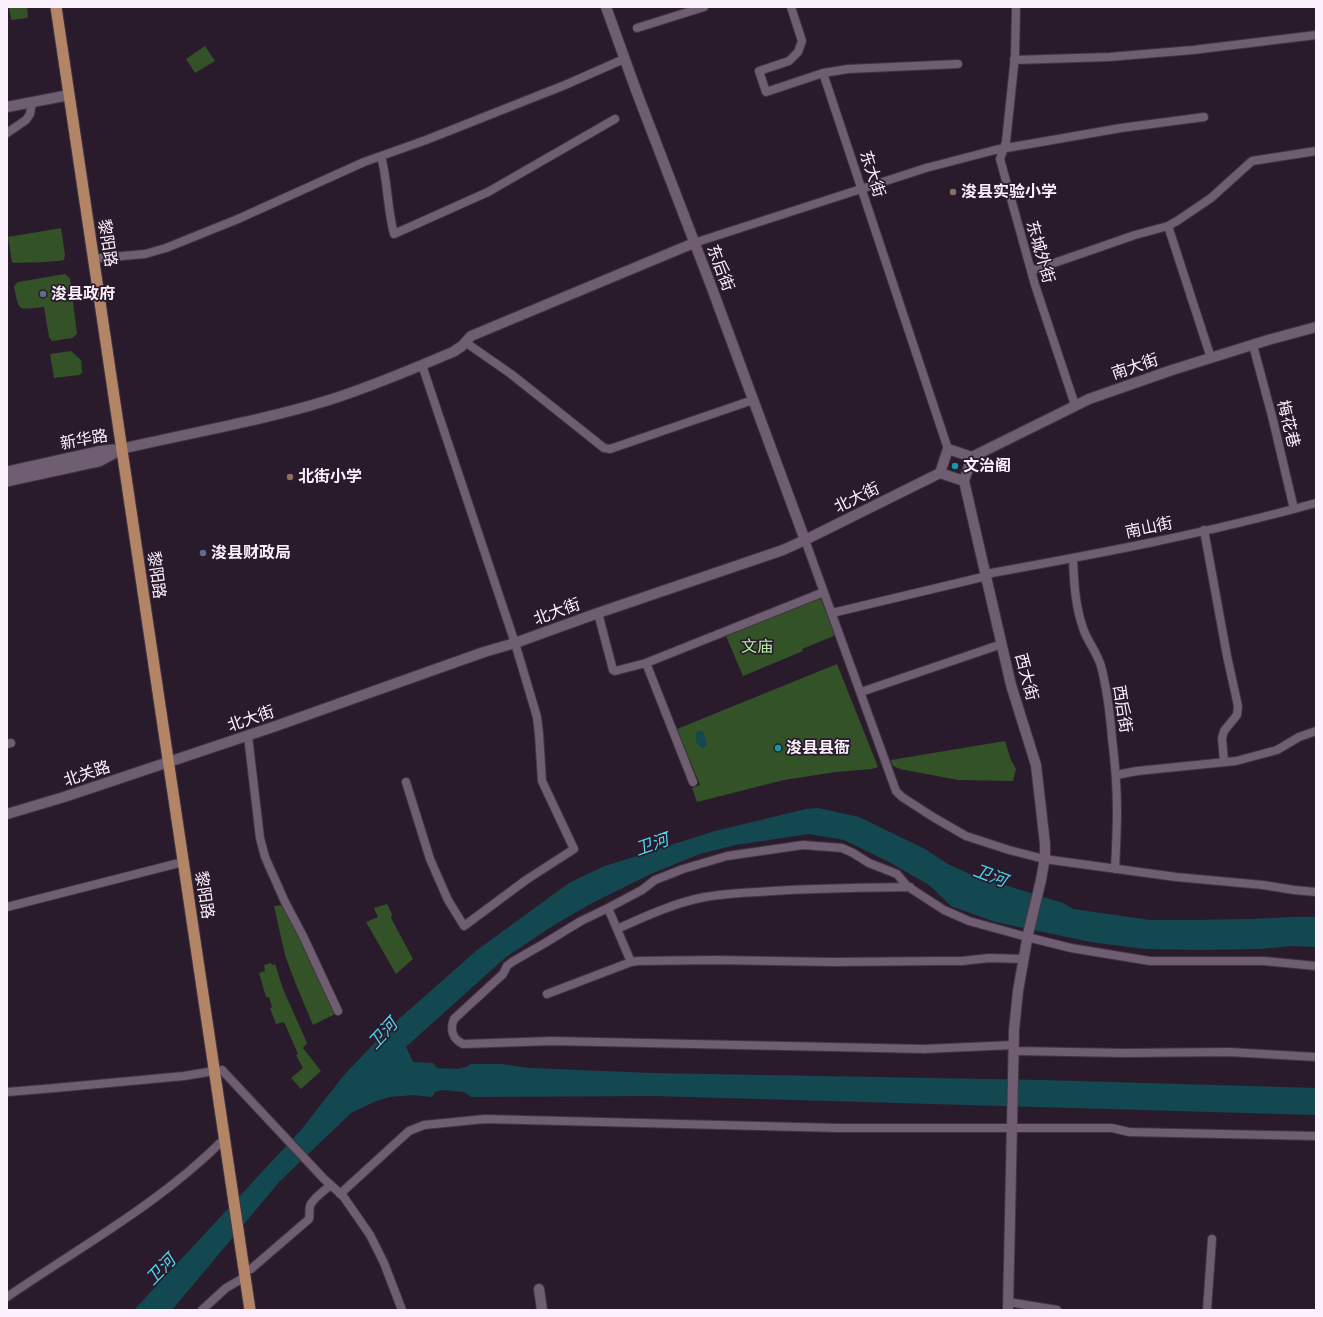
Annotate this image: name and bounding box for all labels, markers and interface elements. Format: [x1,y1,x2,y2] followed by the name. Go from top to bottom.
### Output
[855,148,889,200] street label: 东大街
[961,182,1057,202] place label: 浚县实验小学
[948,187,958,197] marker: 浚县实验小学
[94,218,120,268] street label: 黎阳路
[1022,219,1058,285] street label: 东城外街
[702,242,738,294] street label: 东后街
[51,284,115,304] place label: 浚县政府
[38,289,48,299] marker: 浚县政府
[1109,350,1161,384] street label: 南大街
[1273,398,1303,450] street label: 梅花巷
[59,426,109,454] street label: 新华路
[963,456,1011,476] place label: 文治阁
[950,461,960,471] marker: 文治阁
[298,467,362,487] place label: 北街小学
[285,472,295,482] marker: 北街小学
[831,479,883,517] street label: 北大街
[1124,514,1174,542] street label: 南山街
[211,543,291,563] place label: 浚县财政局
[198,548,208,558] marker: 浚县财政局
[143,550,169,600] street label: 黎阳路
[531,595,583,629] street label: 北大街
[741,637,773,657] park label: 文庙
[1011,651,1041,703] street label: 西大街
[1109,684,1135,734] street label: 西后街
[225,702,277,736] street label: 北大街
[786,738,850,758] place label: 浚县县衙
[773,743,783,753] marker: 浚县县衙
[61,757,113,791] street label: 北关路
[633,830,671,860] water label: 卫河
[970,860,1010,892] water label: 卫河
[191,870,217,920] street label: 黎阳路
[364,1015,402,1053] water label: 卫河
[142,1251,180,1289] water label: 卫河

